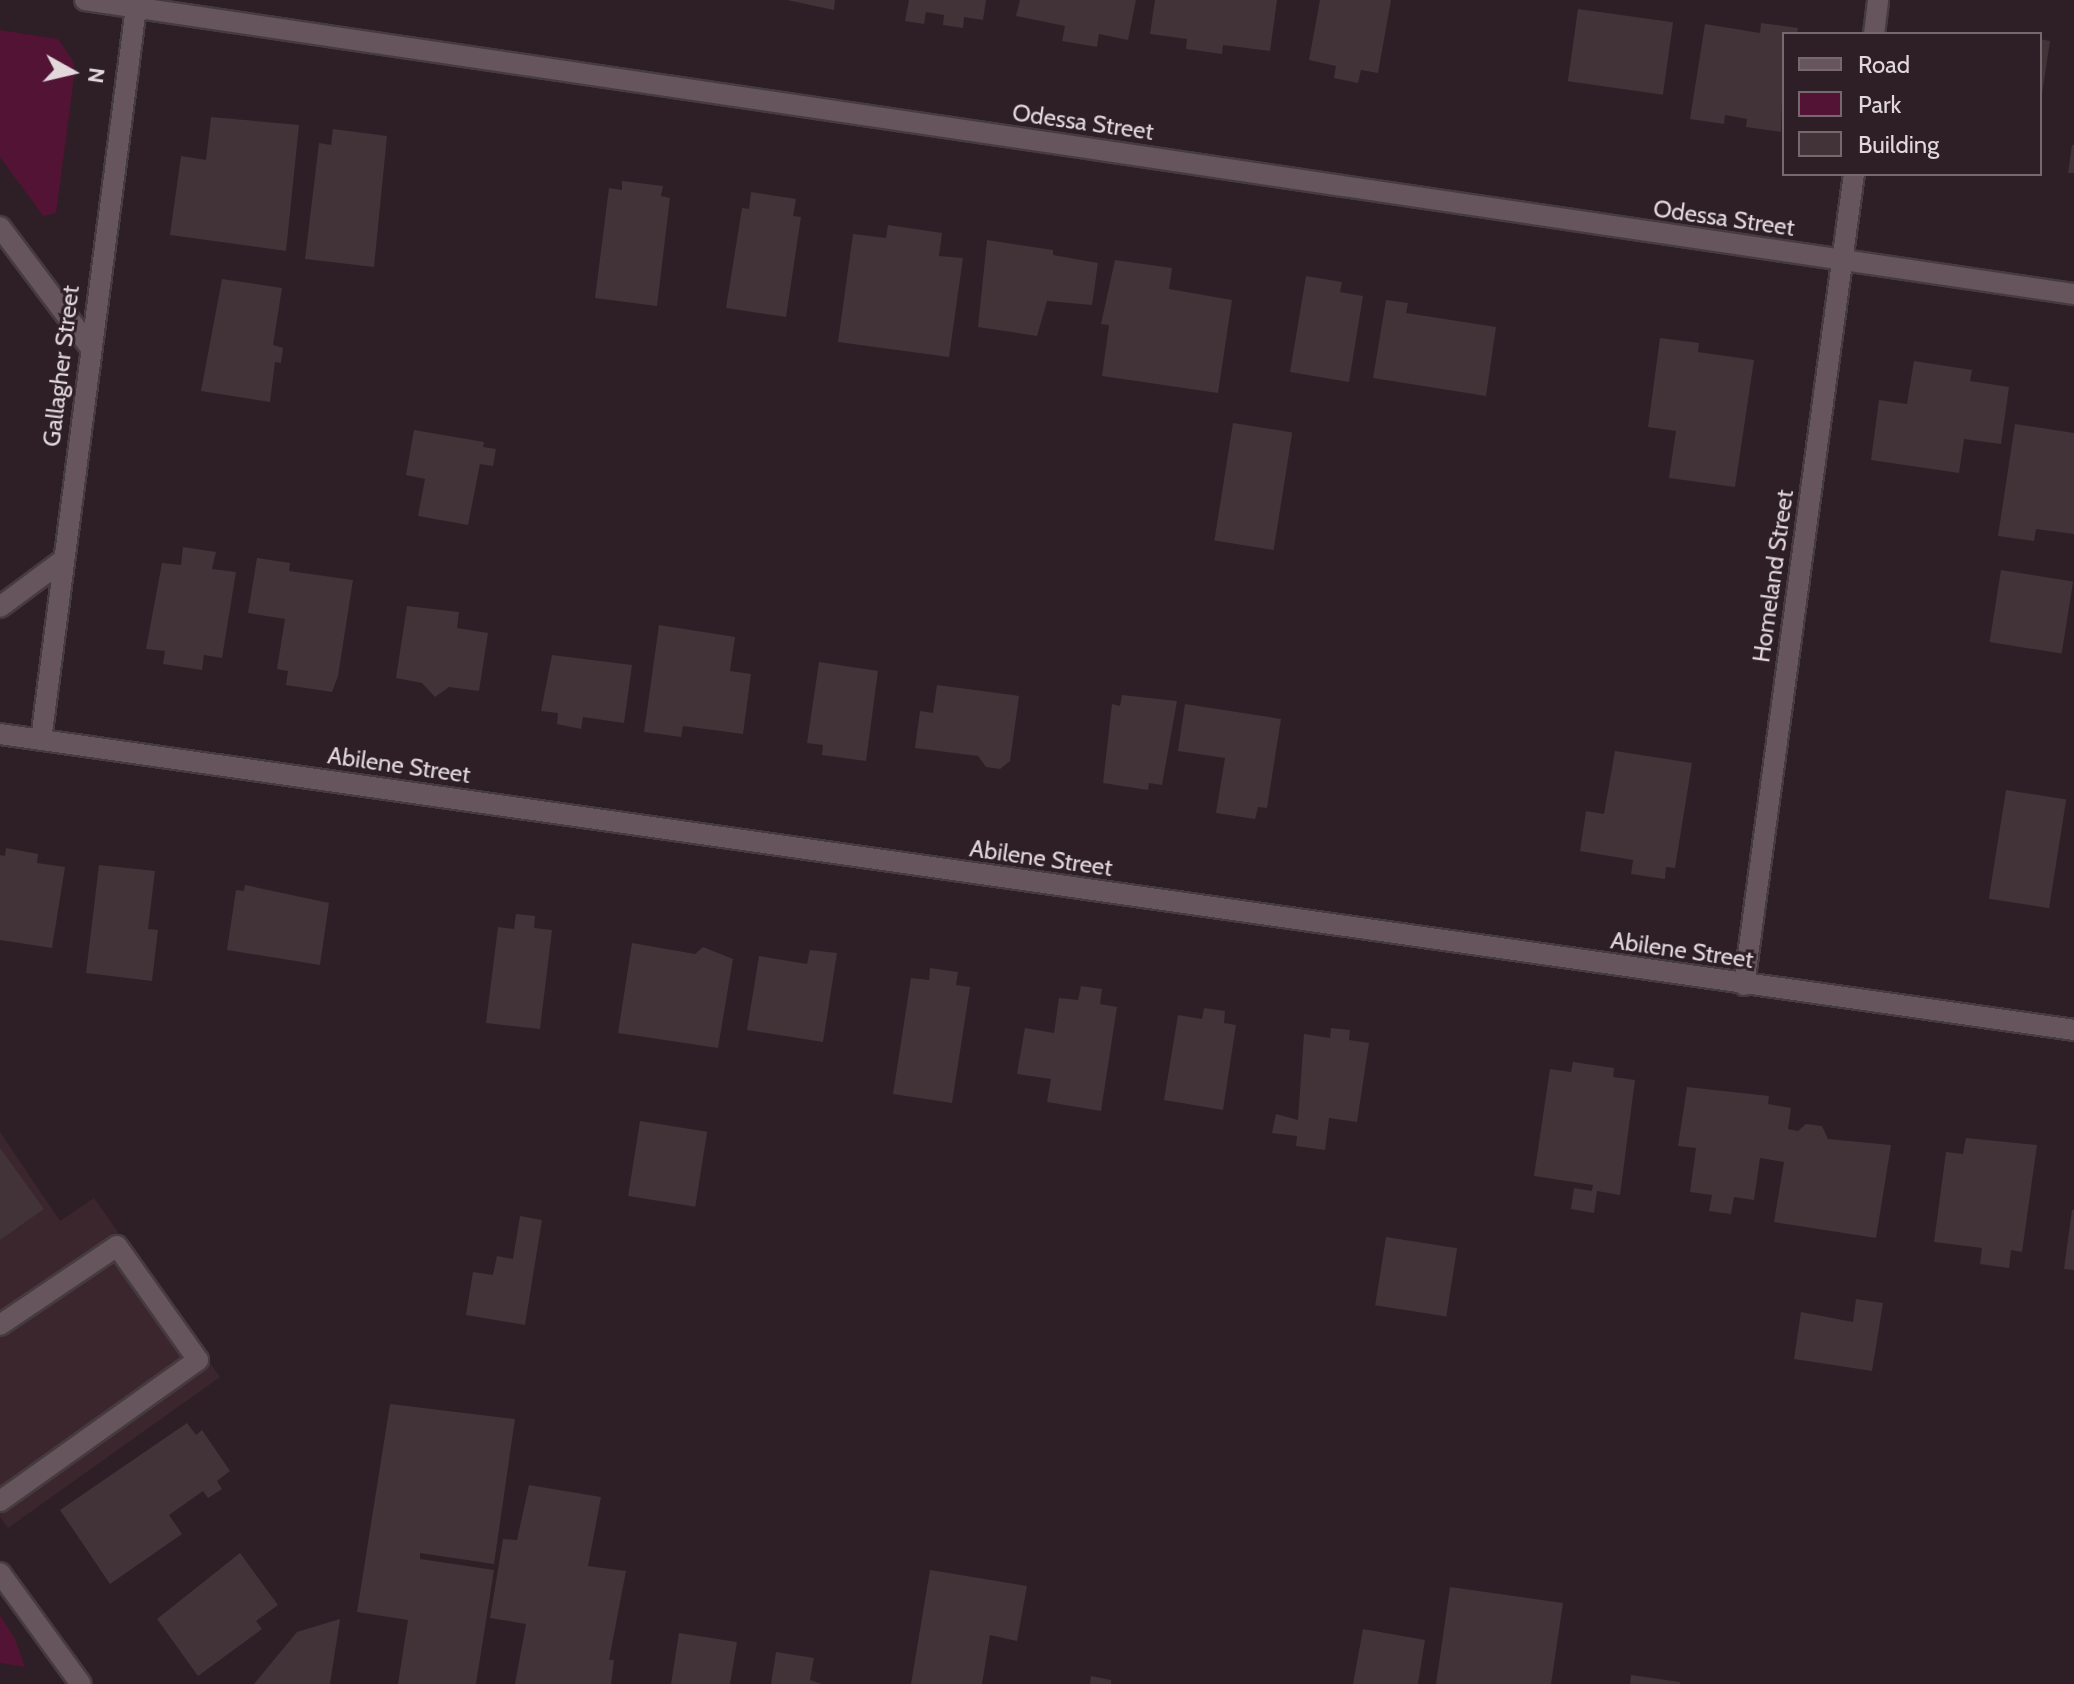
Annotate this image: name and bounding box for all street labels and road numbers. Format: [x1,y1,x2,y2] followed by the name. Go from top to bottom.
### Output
[1010,98,1156,146] street label: Odessa Street
[1651,194,1797,242] street label: Odessa Street
[37,284,85,448] street label: Gallagher Street
[1747,488,1799,664] street label: Homeland Street
[326,741,472,789] street label: Abilene Street
[968,834,1114,882] street label: Abilene Street
[1609,926,1755,974] street label: Abilene Street

